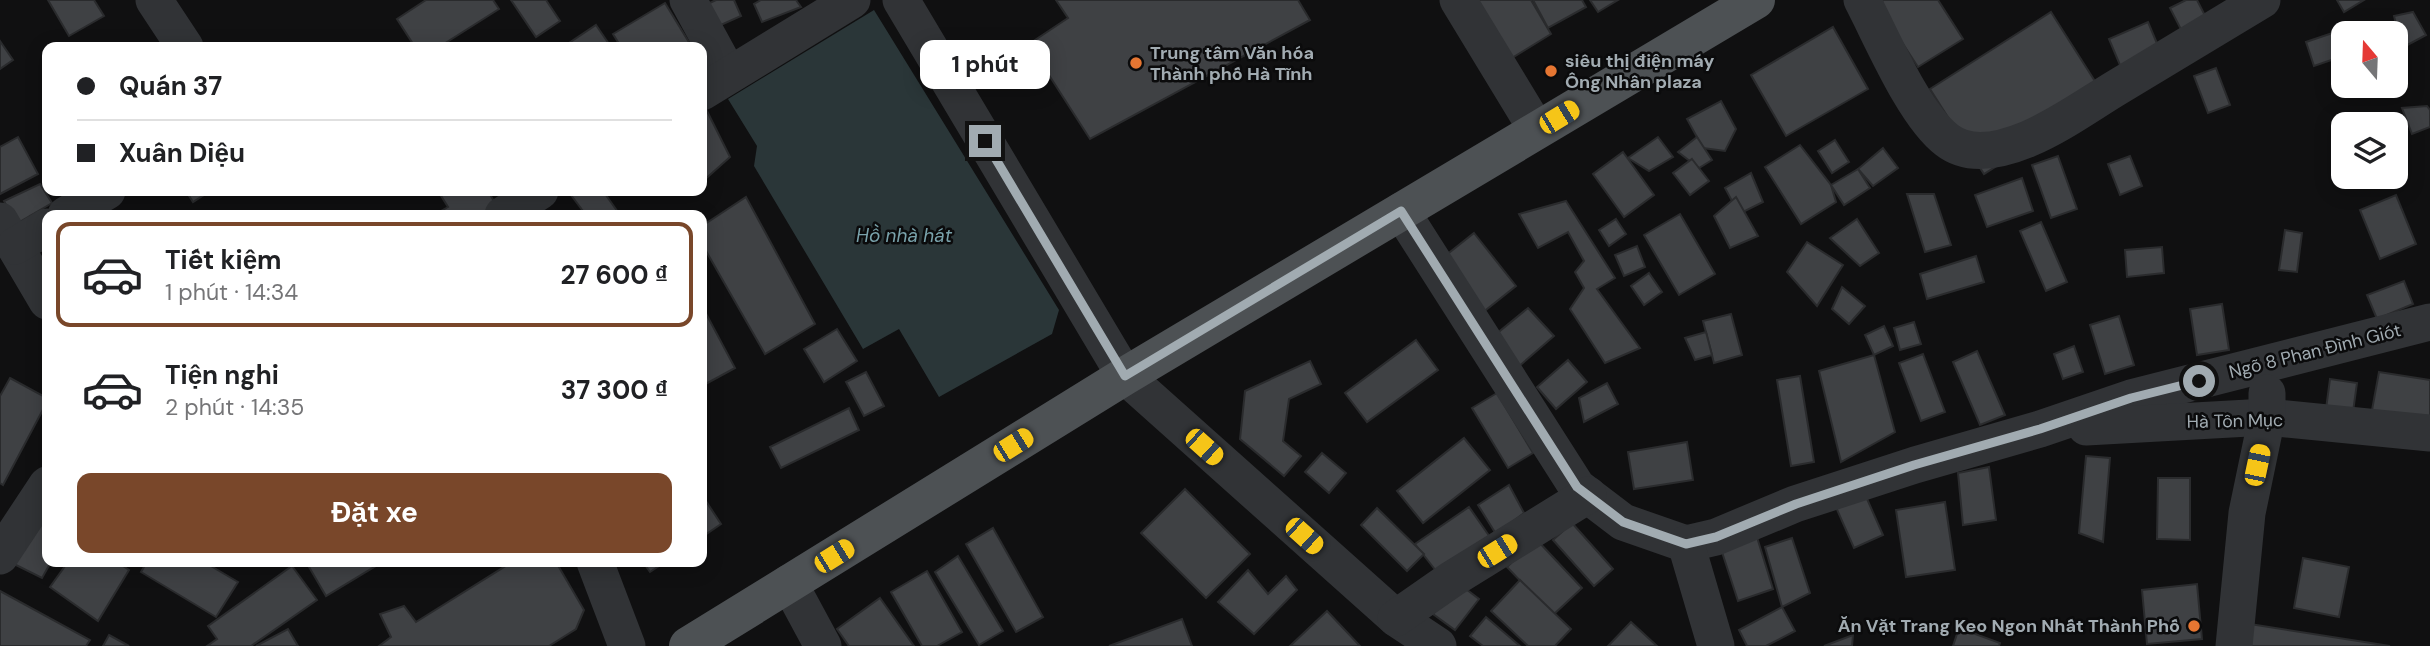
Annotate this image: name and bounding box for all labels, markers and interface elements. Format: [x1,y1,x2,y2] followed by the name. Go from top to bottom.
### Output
[2331,21,2408,98] north arrow
[2331,21,2408,189] map controls
[920,40,1050,88] callout: 1 phút
[1150,41,1314,86] place label: Trung tâm Văn hóa Thành phố Hà Tĩnh
[951,49,1019,79] text: 1 phút
[1565,49,1715,94] place label: siêu thị điện máy Ông Nhân plaza
[1128,55,1144,71] marker: Trung tâm Văn hóa Thành phố Hà Tĩnh
[1543,63,1559,79] marker: siêu thị điện máy Ông Nhân plaza
[119,69,222,103] text: Quán 37
[1536,97,1583,137] car
[2331,112,2408,189] button: layers
[969,125,1001,157] route end
[119,136,245,170] text: Xuân Diệu
[856,223,953,248] water label: Hồ nhà hát
[81,243,144,306] icon: car
[165,243,282,277] text: Tiết kiệm
[561,258,668,292] text: 27 600 ₫
[165,277,298,307] text: 1 phút · 14:34
[2226,318,2404,384] street label: Ngõ 8 Phan Đình Giót
[81,358,144,421] icon: car
[165,358,279,392] text: Tiện nghi
[2183,365,2215,397] route start
[561,373,668,407] text: 37 300 ₫
[165,392,304,422] text: 2 phút · 14:35
[2187,408,2283,434] street label: Hà Tôn Mục
[990,425,1037,465] car
[1182,425,1227,469] car
[2243,442,2272,488] car
[77,473,672,553] button: Đặt xe
[1282,514,1327,558] car
[1474,531,1521,571] car
[811,536,858,576] car
[1838,614,2180,638] place label: Ăn Vặt Trang Keo Ngon Nhất Thành Phố
[2186,618,2202,634] marker: Ăn Vặt Trang Keo Ngon Nhất Thành Phố

